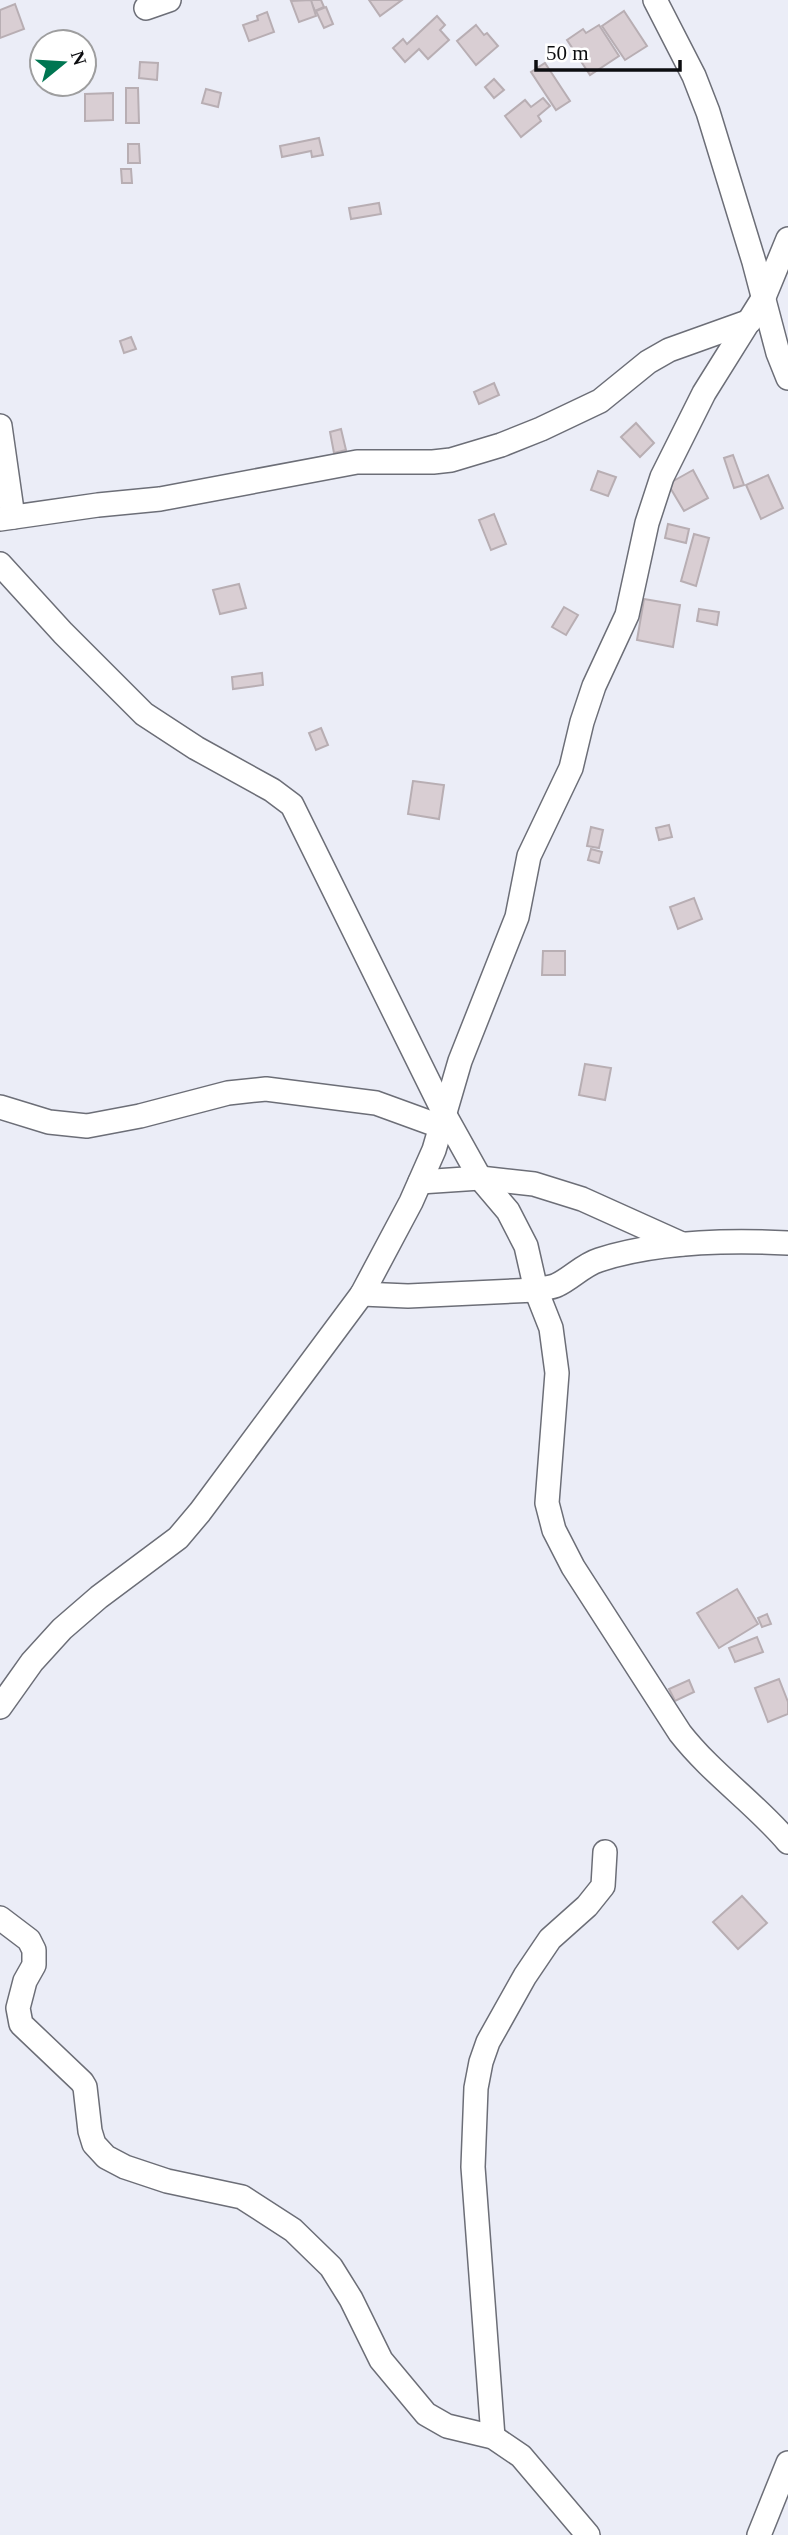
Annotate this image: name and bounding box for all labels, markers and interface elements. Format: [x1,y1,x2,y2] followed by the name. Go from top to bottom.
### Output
[28,28,98,98] north arrow
[536,28,680,72] scale bar
[546,41,589,65] text: 50 m
[67,48,91,68] text: N

